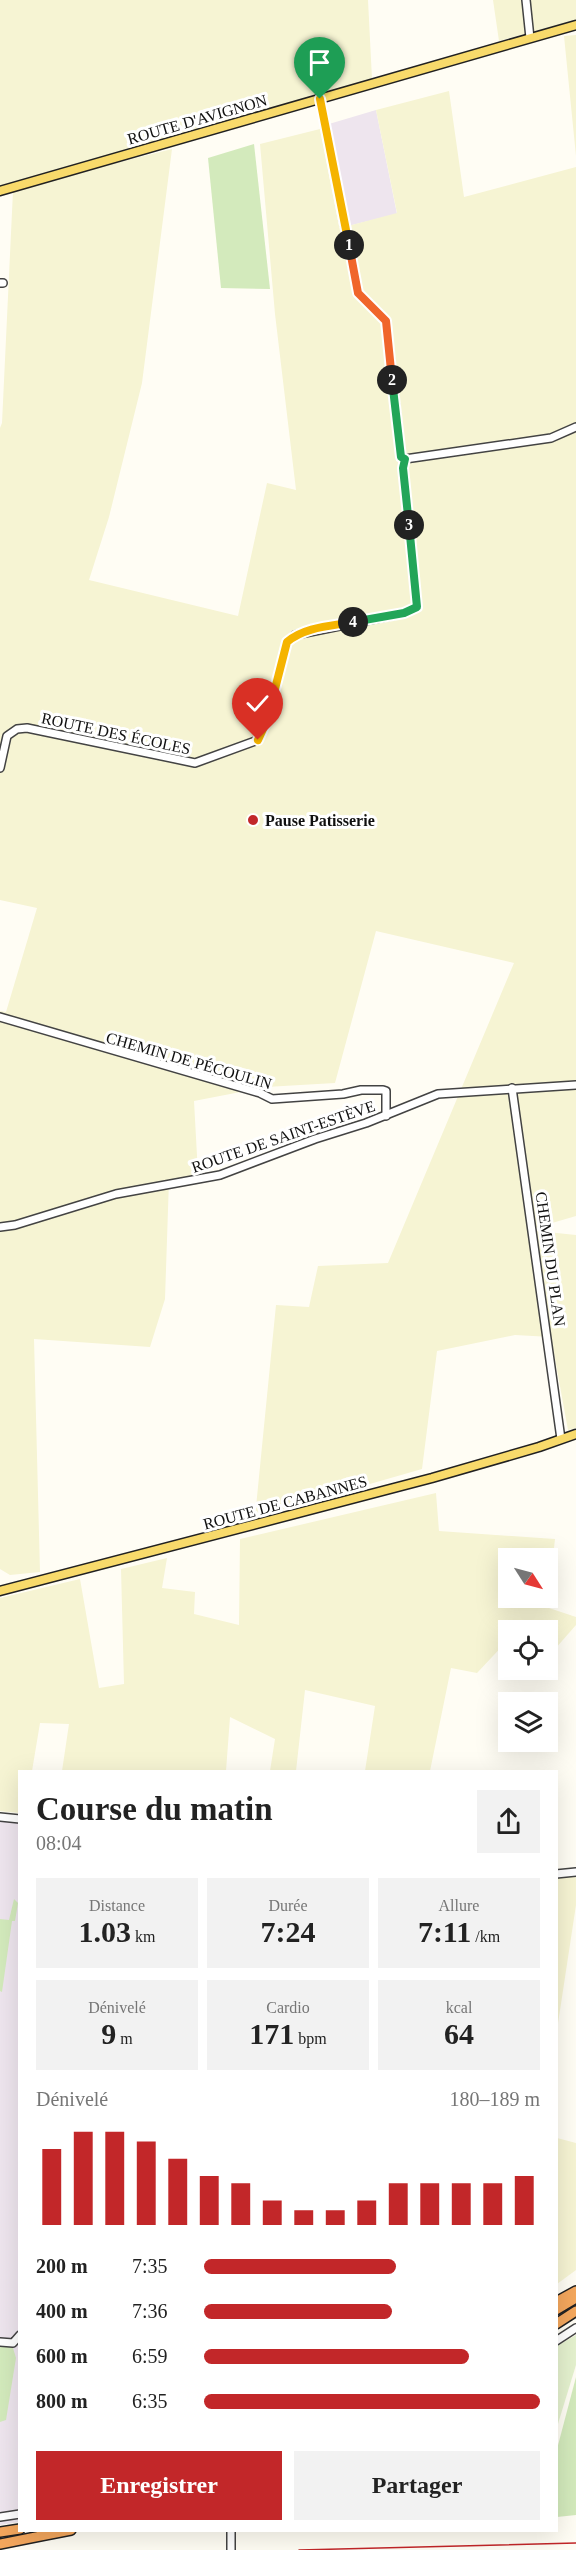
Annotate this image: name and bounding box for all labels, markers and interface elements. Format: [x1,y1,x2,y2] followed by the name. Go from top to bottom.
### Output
[294,37,345,99] pin
[303,46,336,79] icon: arrive
[125,91,269,148] street label: ROUTE D'AVIGNON
[334,230,364,260] pin: 1
[345,236,353,253] text: 1
[377,365,407,395] pin: 2
[388,371,396,388] text: 2
[394,510,424,540] pin: 3
[405,516,413,533] text: 3
[338,607,368,637] pin: 4
[349,613,357,630] text: 4
[232,678,283,740] pin
[241,687,274,720] icon: check
[40,708,192,758] street label: ROUTE DES ÉCOLES
[265,812,375,829] place label: Pause Patisserie
[246,813,260,827] marker: Pause Patisserie
[104,1028,274,1092] street label: CHEMIN DE PÉCOULIN
[189,1096,377,1176] street label: ROUTE DE SAINT-ESTÈVE
[533,1191,568,1328] street label: CHEMIN DU PLAN
[201,1472,369,1533] street label: ROUTE DE CABANNES
[498,1548,558,1608] north arrow
[498,1548,558,1752] map controls
[498,1620,558,1680] button: locate
[498,1692,558,1752] button: layers
[477,1790,540,1853] button: share
[36,1791,273,1827] text: Course du matin
[36,1832,82,1854] text: 08:04
[89,1897,145,1914] text: Distance
[268,1897,308,1914] text: Durée
[439,1897,479,1914] text: Allure
[79,1915,131,1948] text: 1.03
[261,1915,316,1948] text: 7:24
[418,1915,471,1948] text: 7:11
[131,1928,155,1945] text: km
[471,1928,500,1945] text: /km
[88,1999,146,2016] text: Dénivelé
[266,1999,310,2016] text: Cardio
[446,1999,472,2016] text: kcal
[101,2017,116,2050] text: 9
[249,2017,294,2050] text: 171
[444,2017,474,2050] text: 64
[116,2030,133,2047] text: m
[294,2030,327,2047] text: bpm
[36,2088,108,2110] text: Dénivelé
[449,2088,540,2110] text: 180–189 m
[36,2255,88,2277] text: 200 m
[132,2255,168,2277] text: 7:35
[36,2300,88,2322] text: 400 m
[132,2300,168,2322] text: 7:36
[36,2345,88,2367] text: 600 m
[132,2345,168,2367] text: 6:59
[36,2390,88,2412] text: 800 m
[132,2390,168,2412] text: 6:35
[36,2451,282,2520] button: Enregistrer
[294,2451,540,2520] button: Partager

